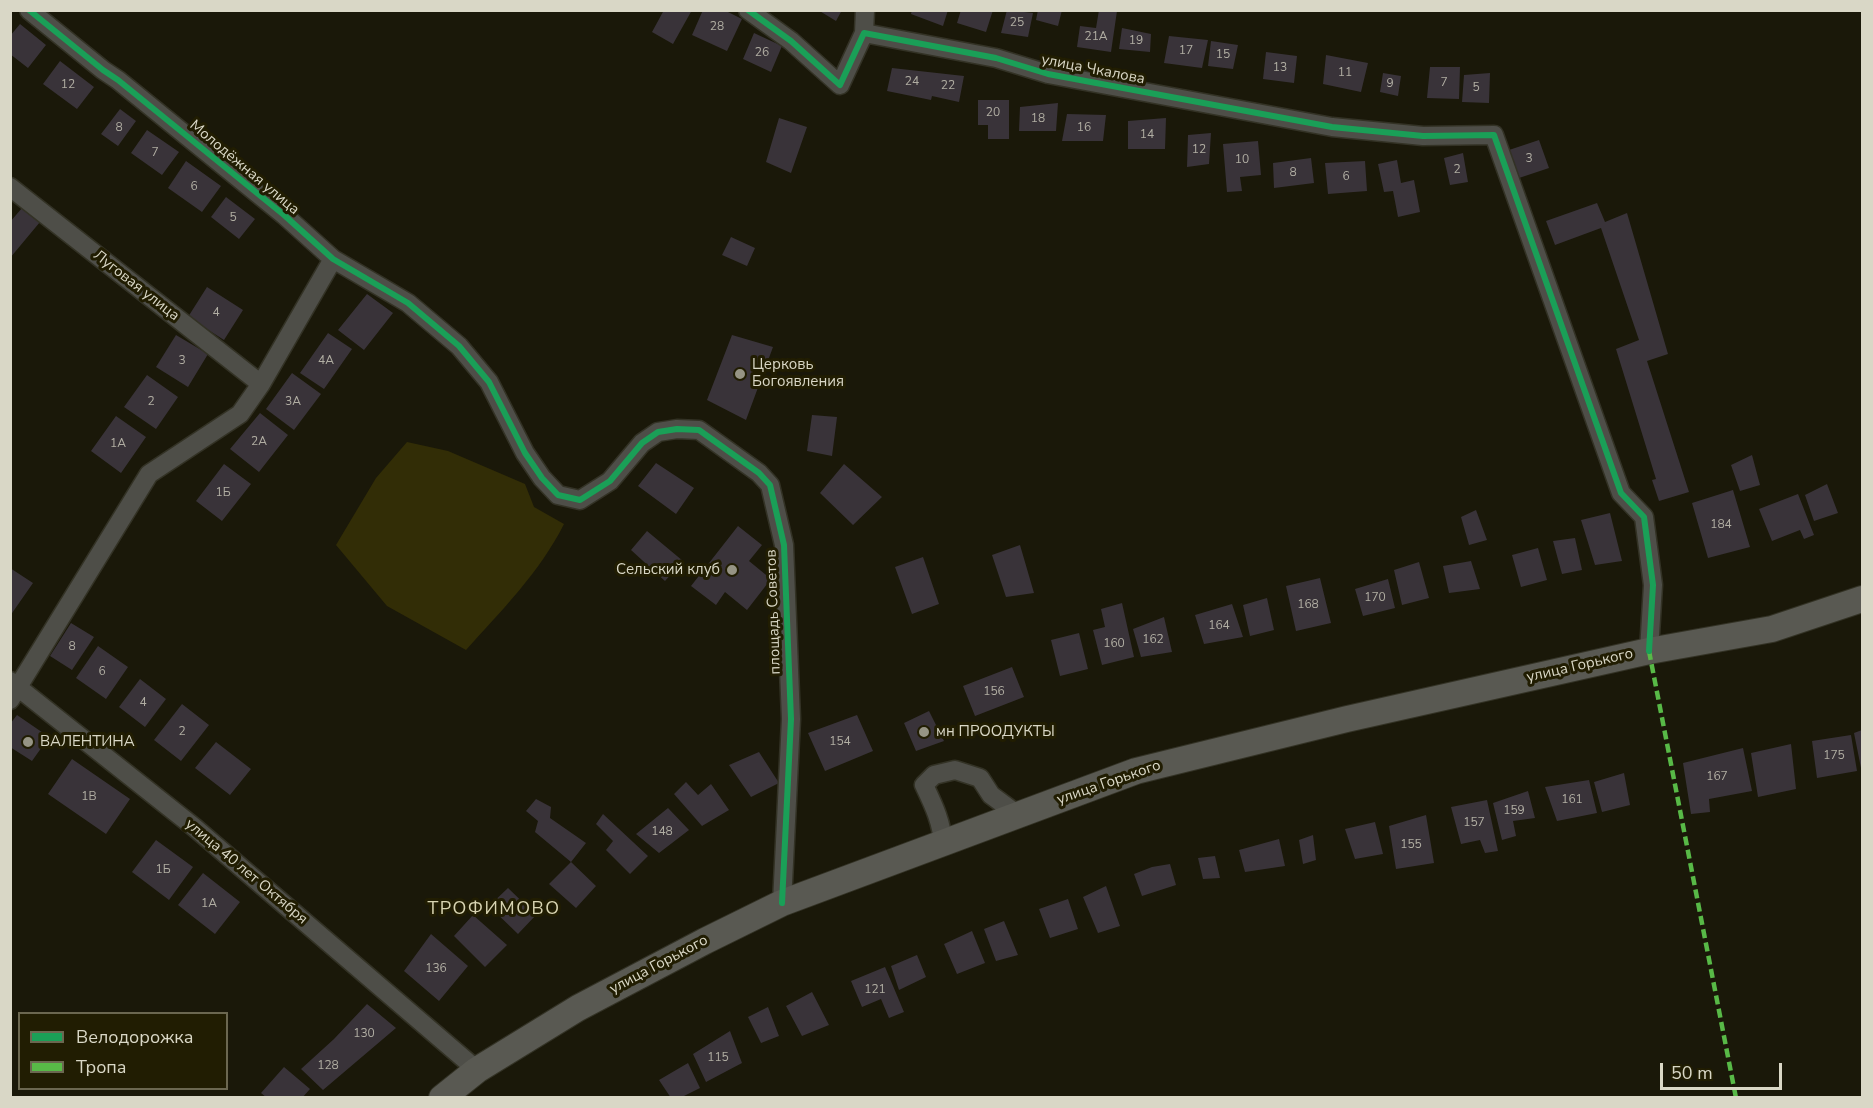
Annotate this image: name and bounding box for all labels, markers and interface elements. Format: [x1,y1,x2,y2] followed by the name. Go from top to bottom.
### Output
[1010,16,1024,30] house number: 25
[710,20,724,34] house number: 28
[1084,30,1108,44] house number: 21А
[1129,34,1143,48] house number: 19
[1179,44,1193,58] house number: 17
[755,46,769,60] house number: 26
[1216,48,1230,62] house number: 15
[1040,51,1146,89] street label: улица Чкалова
[1273,61,1287,75] house number: 13
[1338,66,1352,80] house number: 11
[905,75,919,89] house number: 24
[1440,76,1448,90] house number: 7
[1386,77,1394,91] house number: 9
[61,78,75,92] house number: 12
[941,79,955,93] house number: 22
[1472,81,1480,95] house number: 5
[986,106,1000,120] house number: 20
[1031,112,1045,126] house number: 18
[185,117,303,219] street label: Молодёжная улица
[115,121,123,135] house number: 8
[1077,121,1091,135] house number: 16
[1140,128,1154,142] house number: 14
[1192,143,1206,157] house number: 12
[151,146,159,160] house number: 7
[1525,152,1533,166] house number: 3
[1235,153,1249,167] house number: 10
[1453,163,1461,177] house number: 2
[1289,166,1297,180] house number: 8
[1342,170,1350,184] house number: 6
[190,180,198,194] house number: 6
[229,211,237,225] house number: 5
[89,247,183,325] street label: Луговая улица
[212,306,220,320] house number: 4
[178,354,186,368] house number: 3
[318,354,334,368] house number: 4А
[752,356,844,391] place label: Церковь Богоявления
[733,367,747,381] marker: Церковь Богоявления
[147,395,155,409] house number: 2
[285,395,301,409] house number: 3А
[251,435,267,449] house number: 2А
[110,437,126,451] house number: 1А
[215,486,231,500] house number: 1Б
[1710,518,1732,532] house number: 184
[763,549,785,675] street label: площадь Советов
[616,561,720,579] place label: Сельский клуб
[725,563,739,577] marker: Сельский клуб
[1364,591,1386,605] house number: 170
[1297,598,1319,612] house number: 168
[1208,619,1230,633] house number: 164
[1142,633,1164,647] house number: 162
[1103,637,1125,651] house number: 160
[68,640,76,654] house number: 8
[1525,645,1635,687] street label: улица Горького
[98,665,106,679] house number: 6
[983,685,1005,699] house number: 156
[139,696,147,710] house number: 4
[936,723,1055,741] place label: мн ПРООДУКТЫ
[178,725,186,739] house number: 2
[917,725,931,739] marker: мн ПРООДУКТЫ
[40,733,135,751] place label: ВАЛЕНТИНА
[21,735,35,749] marker: ВАЛЕНТИНА
[829,735,851,749] house number: 154
[1823,749,1845,763] house number: 175
[1055,757,1163,809] street label: улица Горького
[1706,770,1728,784] house number: 167
[81,790,97,804] house number: 1В
[1561,793,1583,807] house number: 161
[1503,804,1525,818] house number: 159
[181,815,311,929] street label: улица 40 лет Октября
[1463,816,1485,830] house number: 157
[651,825,673,839] house number: 148
[1400,838,1422,852] house number: 155
[155,863,171,877] house number: 1Б
[201,897,217,911] house number: 1А
[427,899,561,921] district label: ТРОФИМОВО
[607,932,711,998] street label: улица Горького
[425,962,447,976] house number: 136
[864,983,886,997] house number: 121
[18,1012,228,1090] legend
[76,1025,193,1049] text: Велодорожка
[353,1027,375,1041] house number: 130
[707,1051,729,1065] house number: 115
[1663,1051,1784,1089] scale bar
[76,1055,127,1079] text: Тропа
[317,1059,339,1073] house number: 128
[1671,1061,1713,1085] text: 50 m

